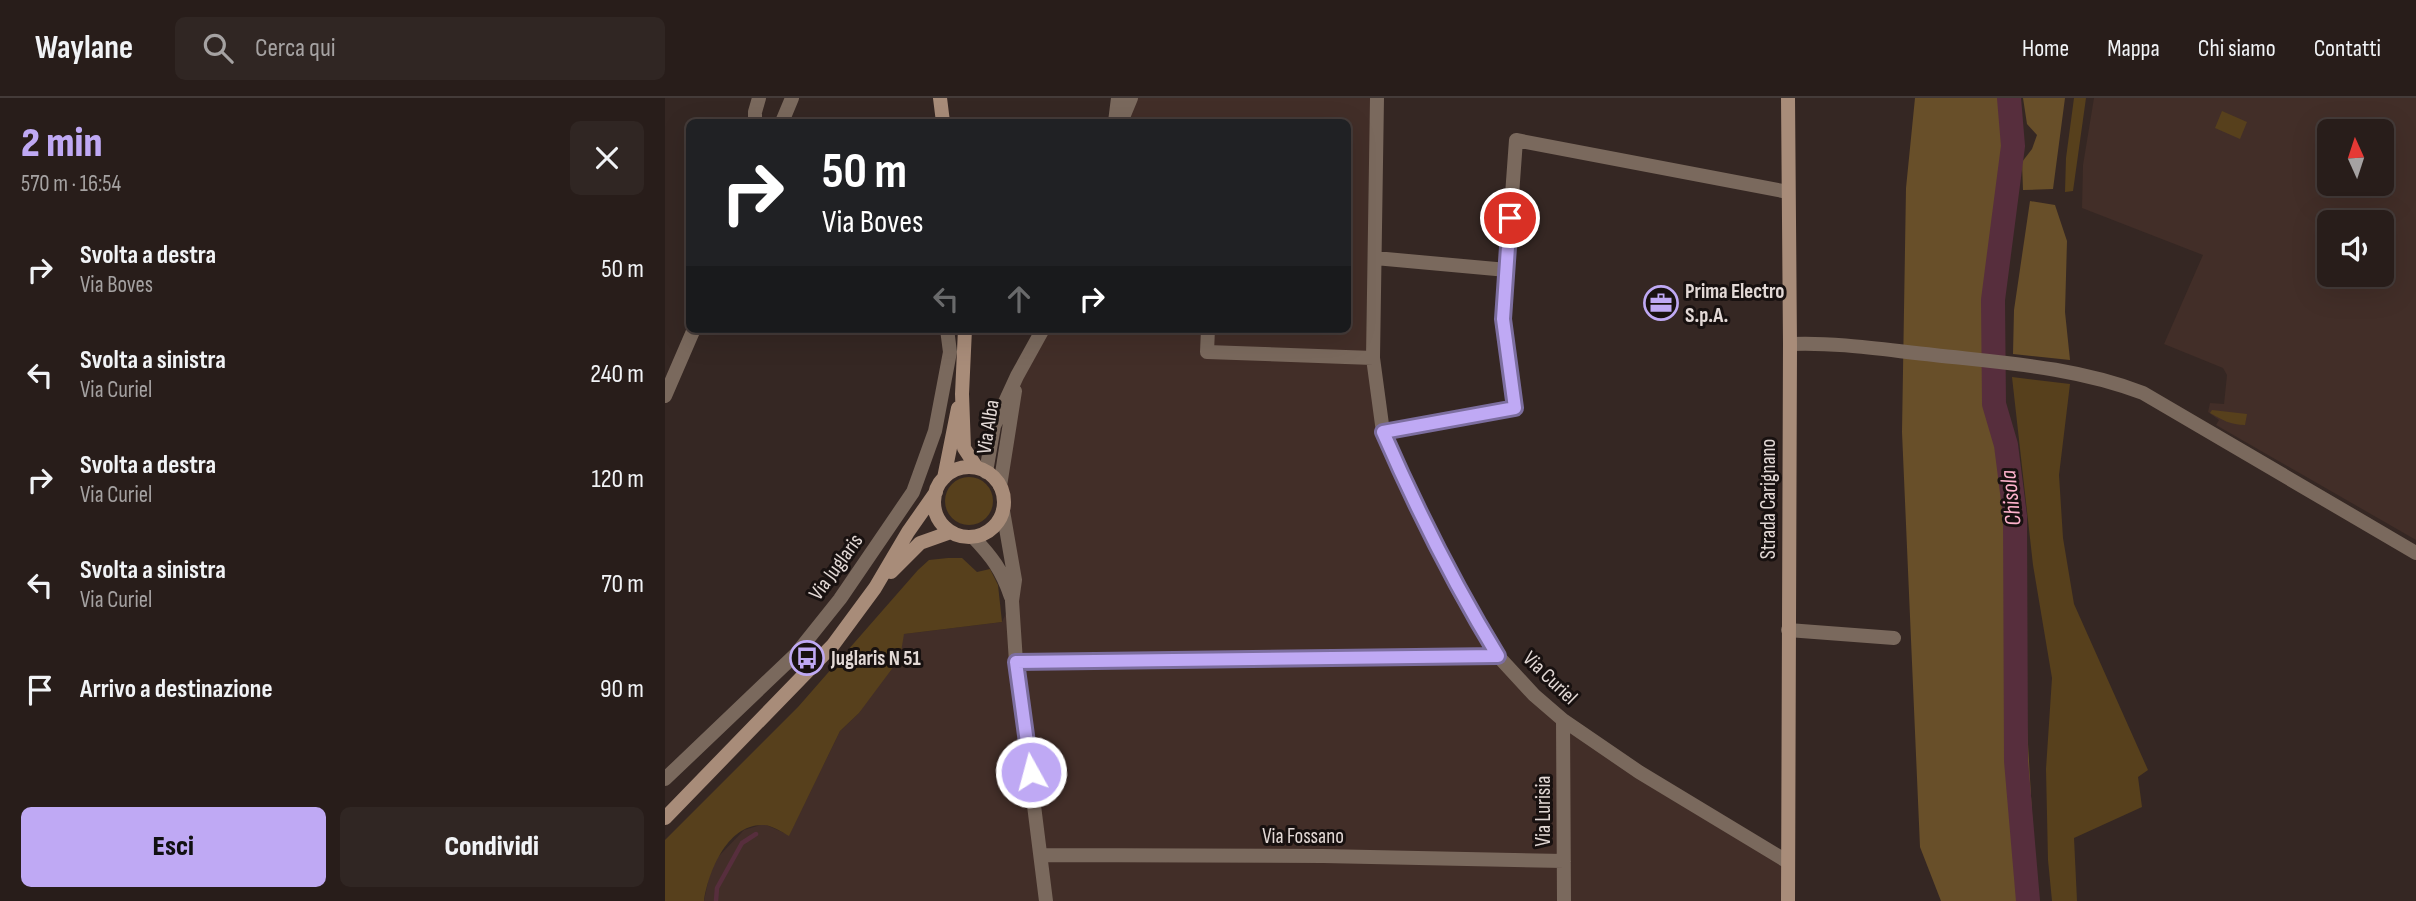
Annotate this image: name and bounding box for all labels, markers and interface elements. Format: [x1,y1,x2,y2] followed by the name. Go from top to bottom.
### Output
[175,17,665,80] search box
[35,28,133,68] text: Waylane
[199,29,237,67] icon: search
[255,33,336,64] text: Cerca qui
[2022,34,2069,63] text: Home
[2107,34,2160,63] text: Mappa
[2198,34,2276,63] text: Chi siamo
[2314,34,2381,63] text: Contatti
[21,118,102,169] text: 2 min
[2317,119,2394,196] north arrow
[2317,119,2394,287] map controls
[570,121,644,195] button: close
[822,143,907,202] text: 50 m
[707,147,798,238] icon: right
[21,170,121,198] text: 570 m · 16:54
[1480,188,1540,248] pin
[1491,199,1529,237] icon: arrive
[822,203,924,242] text: Via Boves
[2317,210,2394,287] button: sound
[80,240,216,271] text: Svolta a destra
[21,251,59,289] icon: right
[601,254,644,285] text: 50 m
[80,271,153,299] text: Via Boves
[1685,279,1784,328] place label: Prima Electro S.p.A.
[927,280,965,318] icon: left
[1000,280,1038,318] icon: ahead
[1073,280,1111,318] icon: right
[1642,284,1680,322] office icon: Prima Electro S.p.A.
[80,345,226,376] text: Svolta a sinistra
[21,356,59,394] icon: left
[590,359,644,390] text: 240 m
[80,376,152,404] text: Via Curiel
[971,398,1005,456] street label: Via Alba
[1756,439,1781,559] street label: Strada Carignano
[80,450,216,481] text: Svolta a destra
[21,461,59,499] icon: right
[591,464,644,495] text: 120 m
[1994,468,2028,527] water label: Chisola
[80,481,152,509] text: Via Curiel
[804,529,868,605] street label: Via Juglaris
[80,555,226,586] text: Svolta a sinistra
[21,566,59,604] icon: left
[601,569,644,600] text: 70 m
[80,586,152,614] text: Via Curiel
[788,639,826,677] bus stop icon: Juglaris N 51
[830,646,921,671] place label: Juglaris N 51
[1518,646,1582,710] street label: Via Curiel
[21,671,59,709] icon: arrive
[80,674,273,705] text: Arrivo a destinazione
[600,674,644,705] text: 90 m
[994,735,1068,809] position arrow
[1531,776,1556,846] street label: Via Lurisia
[21,807,326,887] button: Esci
[340,807,644,887] button: Condividi
[1262,824,1344,849] street label: Via Fossano

